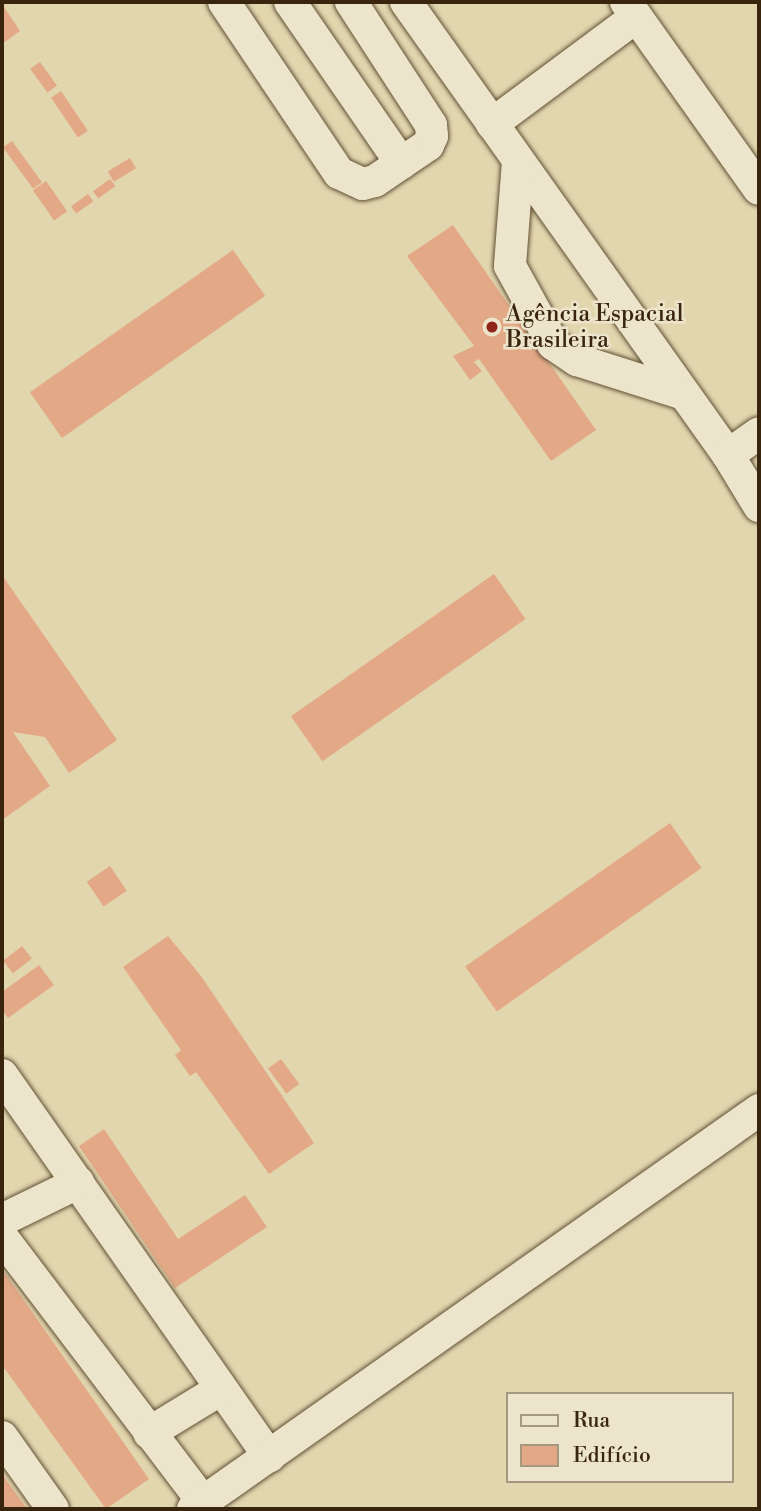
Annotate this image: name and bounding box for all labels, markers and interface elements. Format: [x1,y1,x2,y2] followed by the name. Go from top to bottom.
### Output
[506,300,684,354] place label: Agência Espacial Brasileira
[484,319,500,335] marker: Agência Espacial Brasileira
[505,1392,733,1483] legend
[573,1408,610,1434] text: Rua
[573,1443,651,1469] text: Edifício

